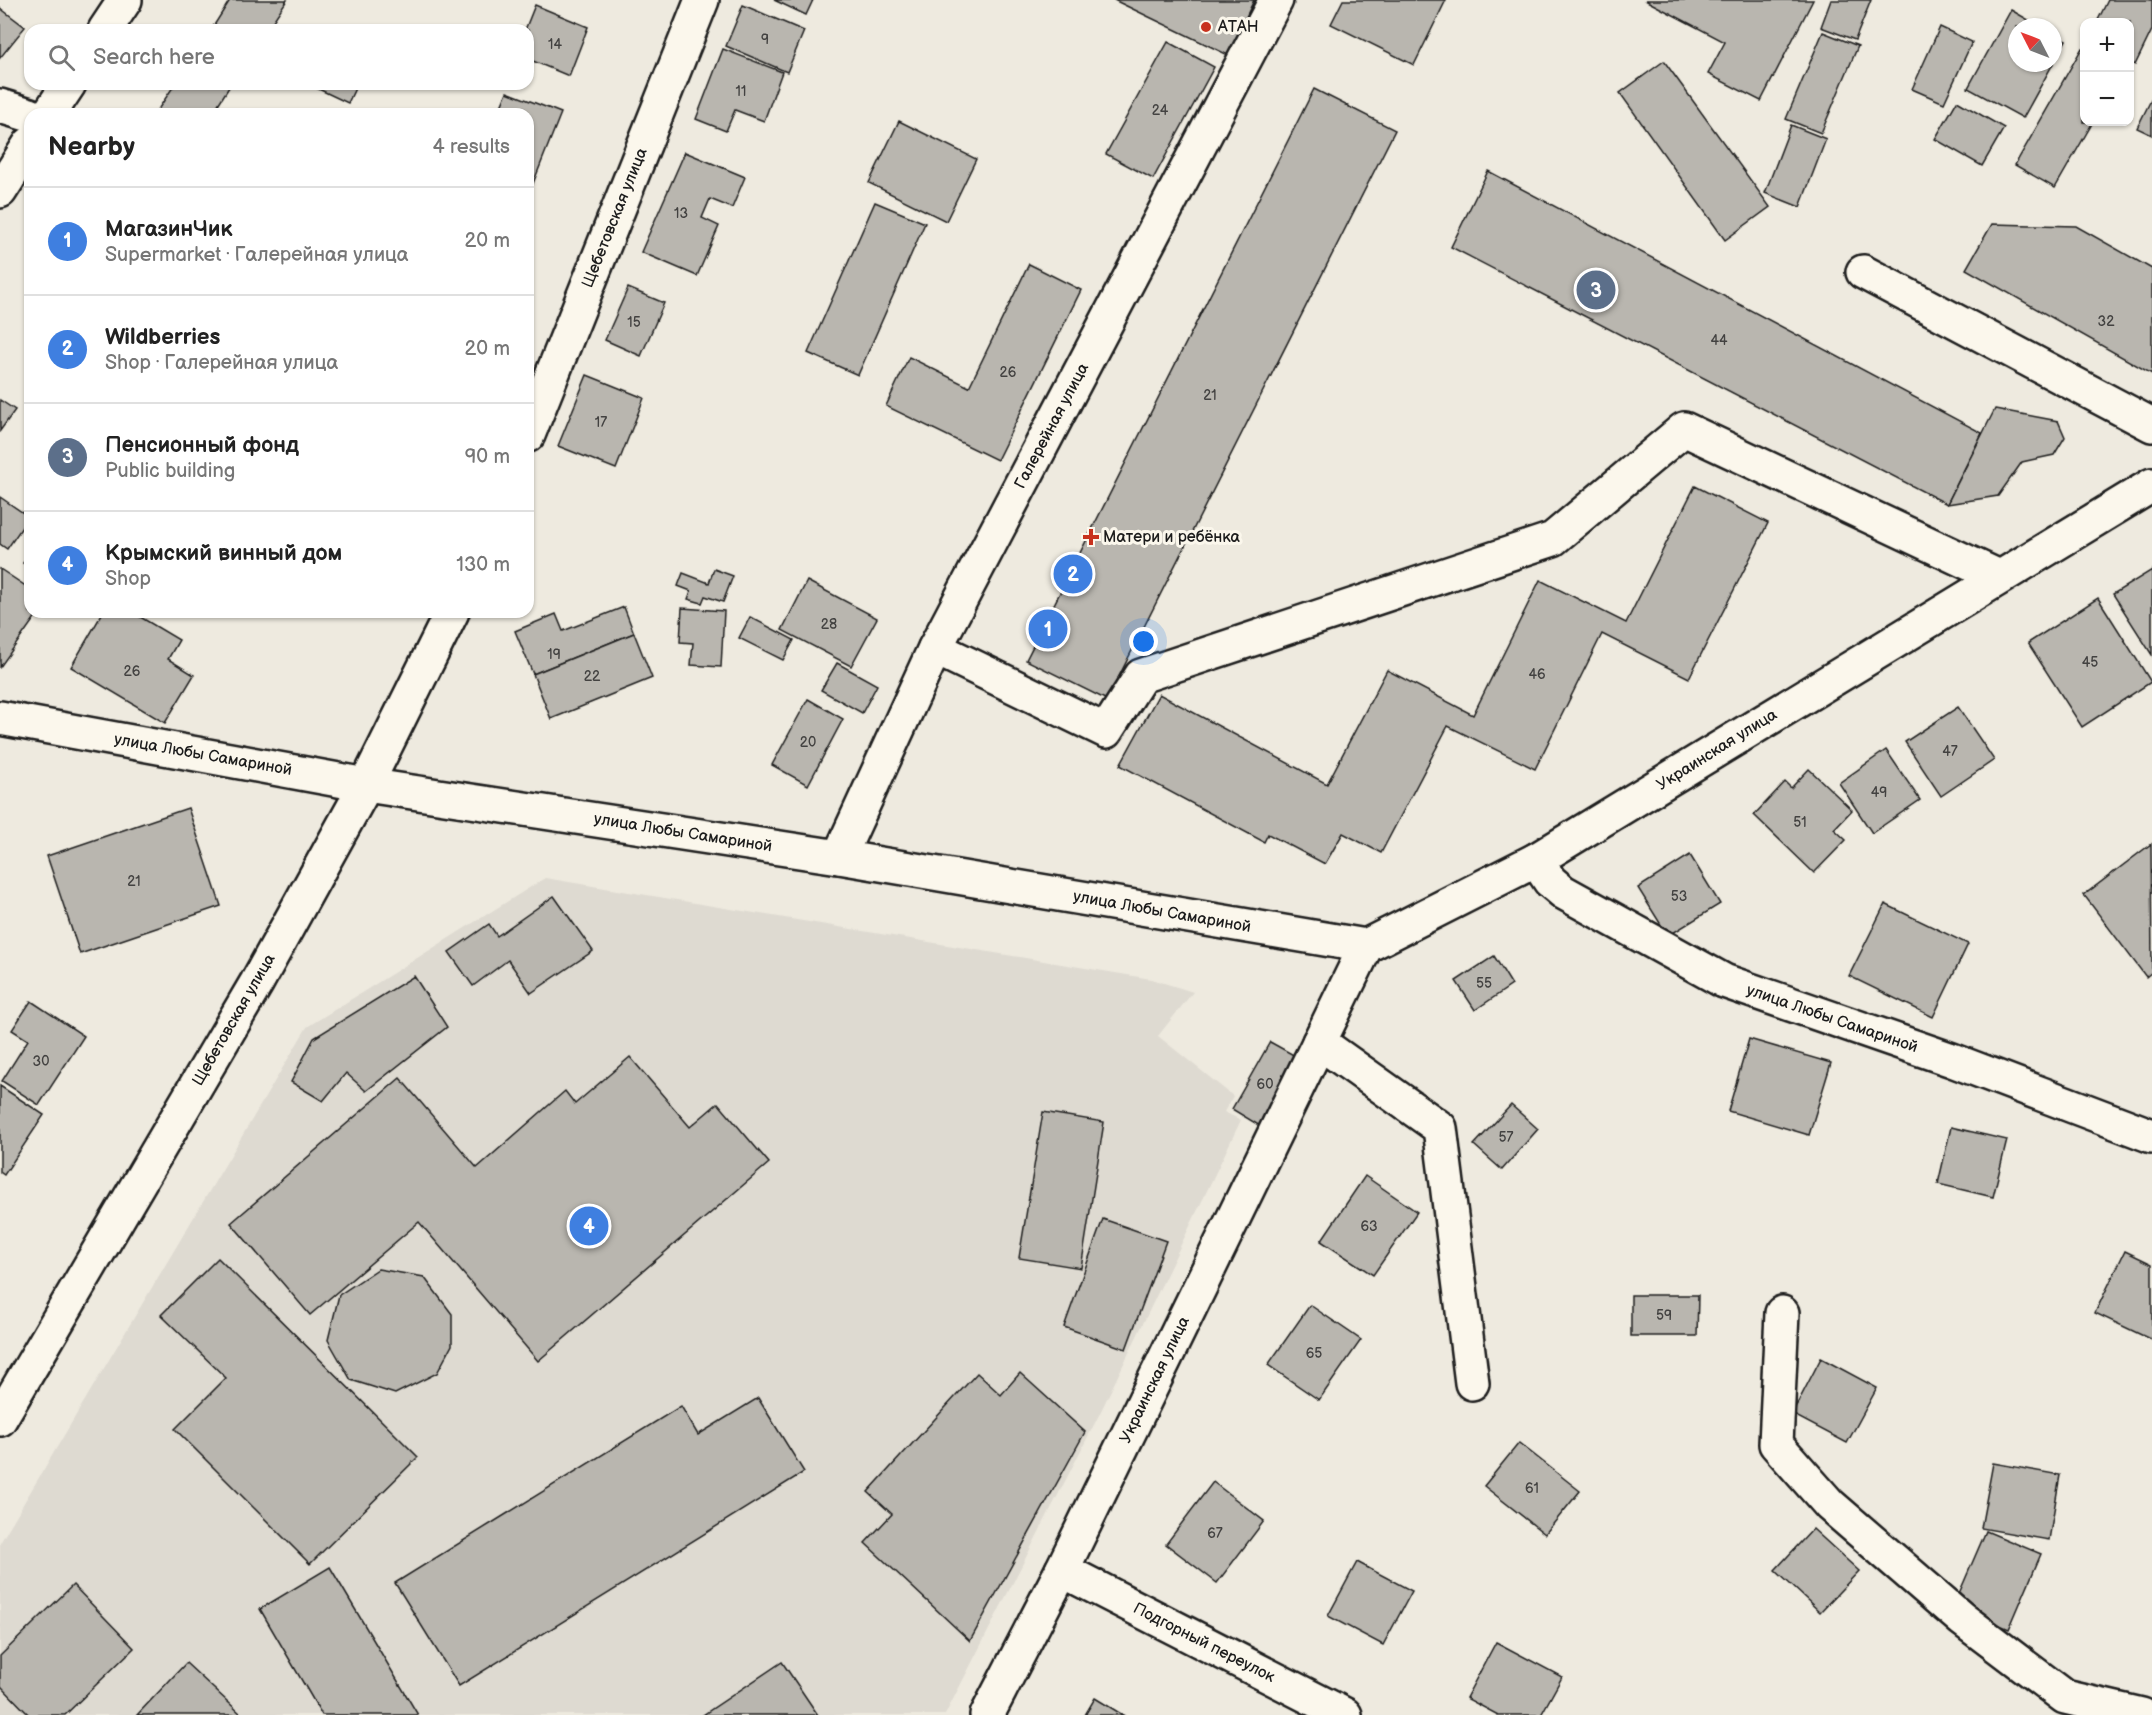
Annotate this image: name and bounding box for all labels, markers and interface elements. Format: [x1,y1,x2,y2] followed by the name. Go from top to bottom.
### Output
[1217,18,1259,37] place label: АТАН
[2008,18,2062,72] north arrow
[2080,18,2134,126] map controls
[2080,18,2134,72] button: +
[1199,20,1213,34] marker: АТАН
[24,24,534,90] search box
[761,31,769,48] house number: 9
[548,36,562,53] house number: 14
[45,41,78,74] icon: search
[93,44,215,71] text: Search here
[2080,72,2134,126] button: −
[736,83,746,100] house number: 11
[1152,102,1169,119] house number: 24
[48,132,135,163] text: Nearby
[432,135,510,159] text: 4 results
[578,145,652,291] street label: Щебетовская улица
[674,205,688,222] house number: 13
[105,216,232,243] text: МагазинЧик
[63,229,72,253] text: 1
[465,229,510,253] text: 20 m
[105,243,409,267] text: Supermarket · Галерейная улица
[1576,268,1616,312] pin: 3
[2098,313,2115,330] house number: 32
[627,314,641,331] house number: 15
[105,324,220,351] text: Wildberries
[1710,332,1728,349] house number: 44
[62,337,73,361] text: 2
[465,337,510,361] text: 20 m
[105,351,338,375] text: Shop · Галерейная улица
[1011,360,1093,492] street label: Галерейная улица
[1000,364,1017,381] house number: 26
[1203,387,1217,404] house number: 21
[595,414,607,431] house number: 17
[105,432,299,459] text: Пенсионный фонд
[62,445,73,469] text: 3
[465,445,510,469] text: 90 m
[105,459,235,483] text: Public building
[1103,528,1241,547] place label: Матери и ребёнка
[1084,530,1098,544] marker: Матери и ребёнка
[105,540,342,567] text: Крымский винный дом
[1054,552,1092,596] pin: 2
[62,553,73,577] text: 4
[456,553,510,577] text: 130 m
[105,567,151,591] text: Shop
[1028,606,1068,652] pin: 1
[821,616,837,633] house number: 28
[1129,627,1158,656] your location
[547,646,561,663] house number: 19
[2082,654,2098,671] house number: 45
[124,663,141,680] house number: 26
[1528,666,1546,683] house number: 46
[584,668,601,685] house number: 22
[1653,705,1781,795] street label: Украинская улица
[113,730,293,780] street label: улица Любы Самариной
[800,734,816,751] house number: 20
[1942,743,1958,760] house number: 47
[1871,784,1887,801] house number: 49
[593,810,773,856] street label: улица Любы Самариной
[1793,814,1807,831] house number: 51
[127,873,141,890] house number: 21
[1072,887,1252,937] street label: улица Любы Самариной
[1671,888,1687,905] house number: 53
[189,950,280,1089] street label: Щебетовская улица
[1476,975,1492,992] house number: 55
[1744,981,1920,1057] street label: улица Любы Самариной
[33,1053,49,1070] house number: 30
[1257,1076,1273,1093] house number: 60
[1499,1129,1514,1146] house number: 57
[570,1204,608,1248] pin: 4
[1360,1218,1378,1235] house number: 63
[1656,1307,1672,1324] house number: 59
[1116,1313,1194,1446] street label: Украинская улица
[1306,1345,1322,1362] house number: 65
[1525,1480,1539,1497] house number: 61
[1207,1525,1223,1542] house number: 67
[1130,1599,1278,1687] street label: Подгорный переулок

